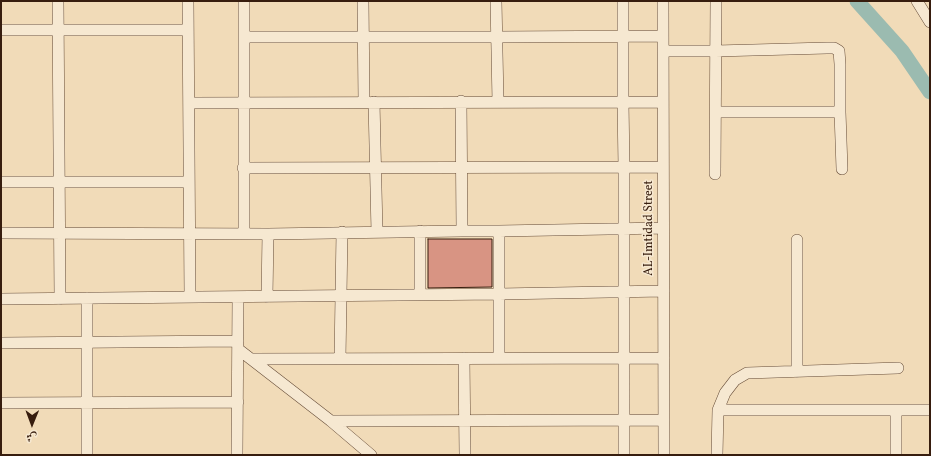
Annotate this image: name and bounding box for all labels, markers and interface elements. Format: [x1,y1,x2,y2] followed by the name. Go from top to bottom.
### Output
[643,180,657,276] street label: AL-Imtidad Street
[12,404,52,444] north arrow
[26,429,37,444] text: ش

